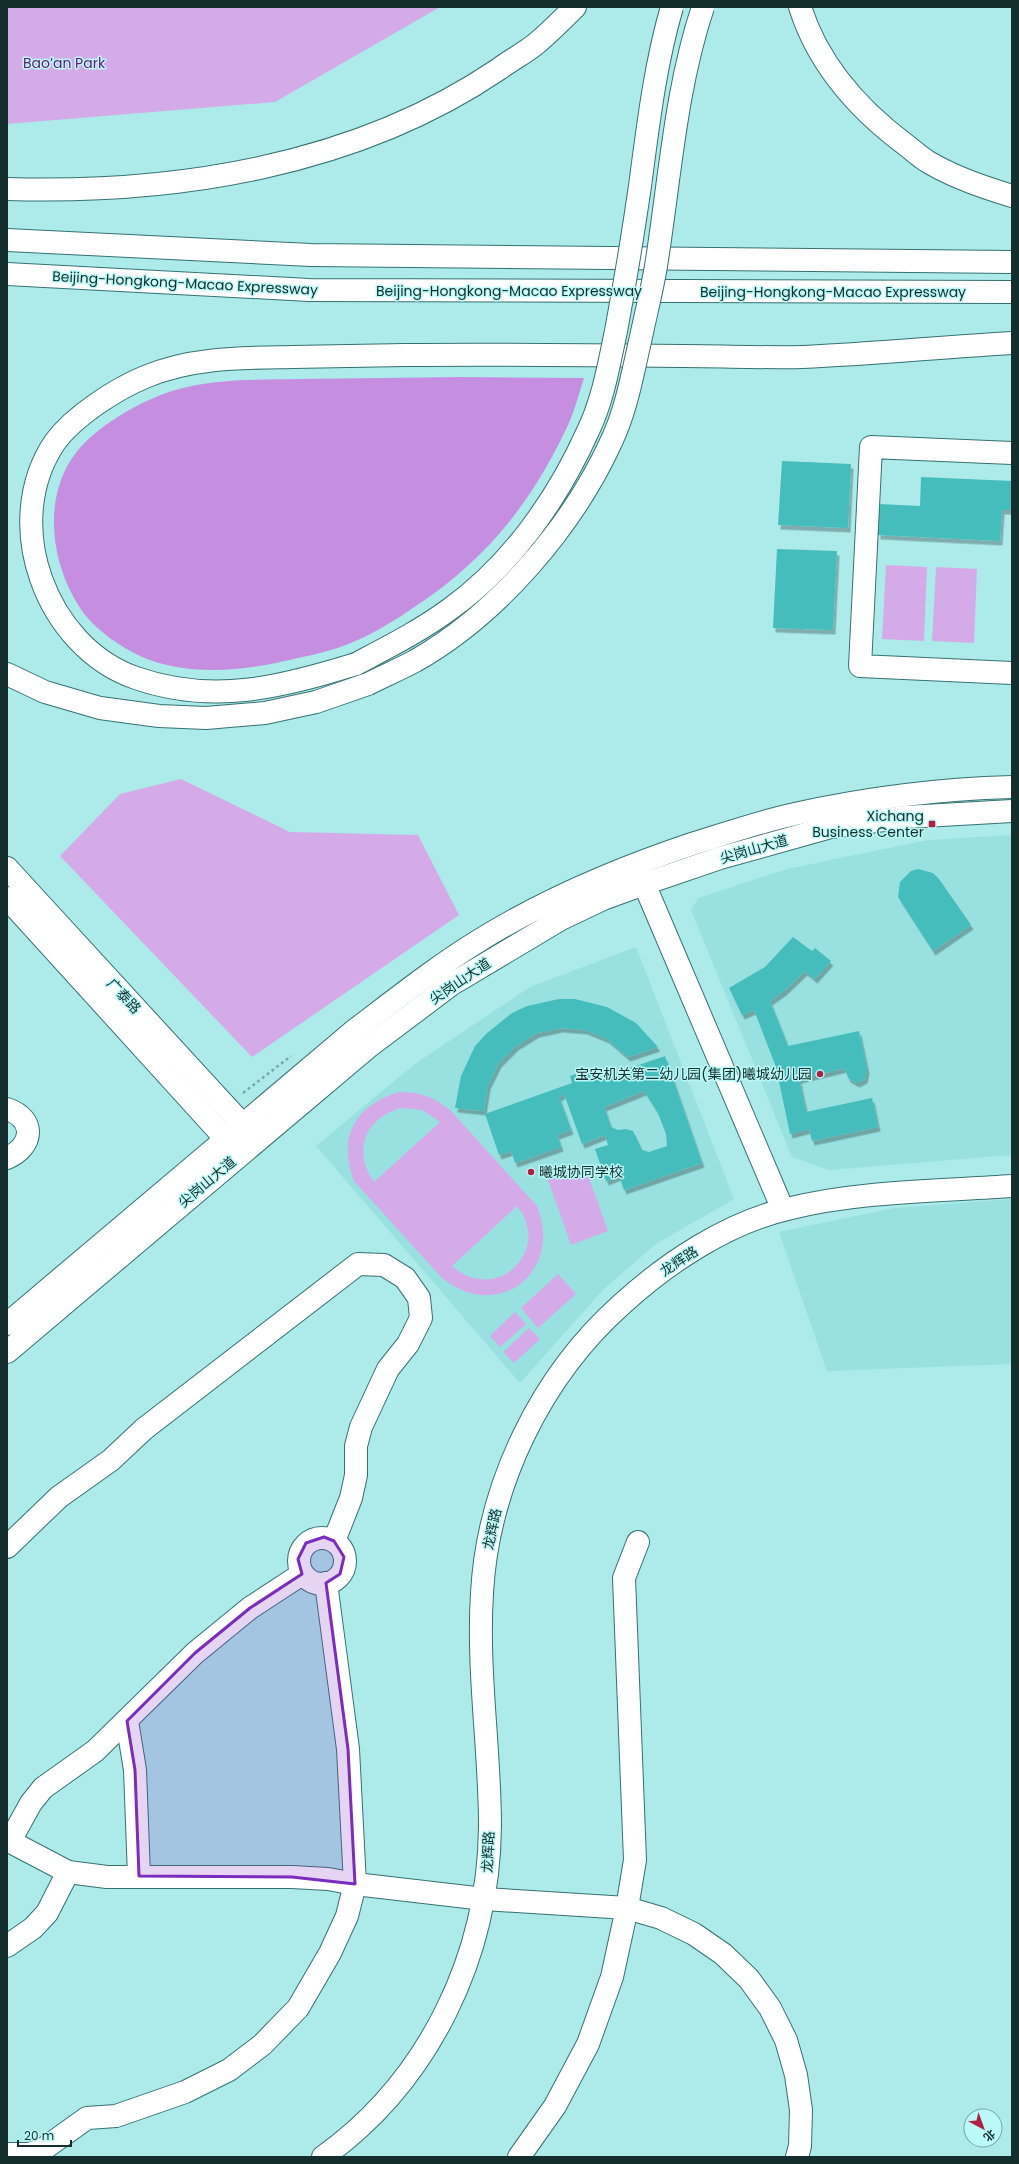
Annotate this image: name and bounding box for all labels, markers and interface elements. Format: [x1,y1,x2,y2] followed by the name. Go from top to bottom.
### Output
[23,53,106,73] park label: Bao’an Park
[52,266,318,300] street label: Beijing-Hongkong-Macao Expressway
[376,281,642,301] street label: Beijing-Hongkong-Macao Expressway
[700,282,966,302] street label: Beijing-Hongkong-Macao Expressway
[812,806,924,842] place label: Xichang Business Center
[927,819,937,829] marker: Xichang Business Center
[718,830,790,868] street label: 尖岗山大道
[425,953,495,1009] street label: 尖岗山大道
[102,974,146,1018] street label: 广泰路
[575,1064,812,1084] place label: 宝安机关第二幼儿园(集团)曦城幼儿园
[815,1069,825,1079] marker: 宝安机关第二幼儿园(集团)曦城幼儿园
[174,1152,240,1212] street label: 尖岗山大道
[539,1162,623,1182] place label: 曦城协同学校
[526,1167,536,1177] marker: 曦城协同学校
[656,1241,702,1281] street label: 龙辉路
[478,1506,506,1552] street label: 龙辉路
[477,1831,499,1873] street label: 龙辉路
[963,2108,1003,2148] north arrow
[18,2122,71,2148] scale bar
[980,2126,999,2145] text: 北
[24,2127,54,2144] text: 20 m

